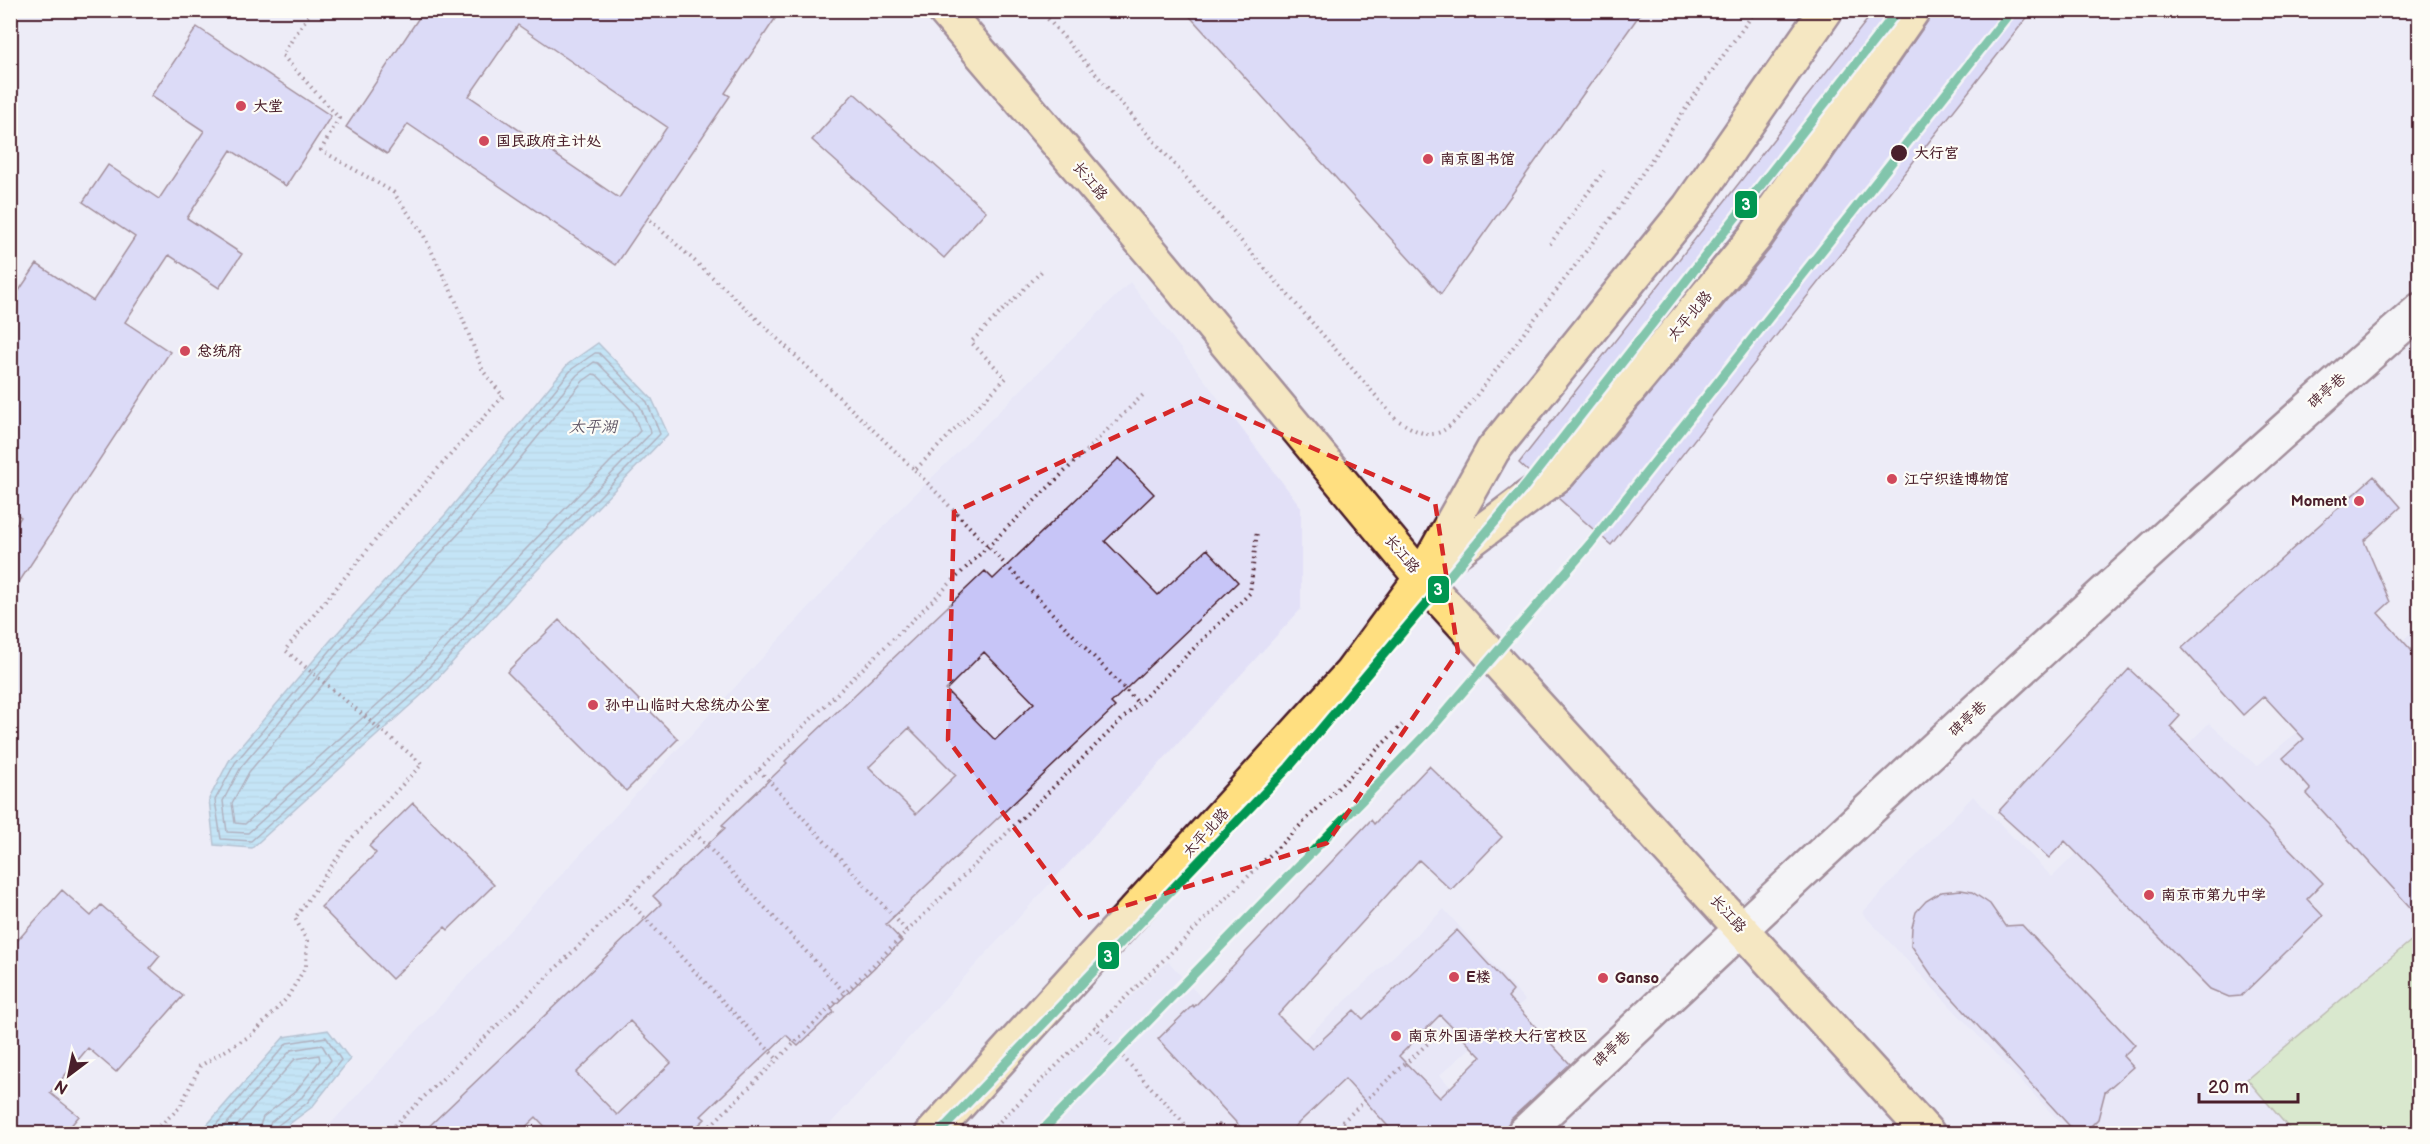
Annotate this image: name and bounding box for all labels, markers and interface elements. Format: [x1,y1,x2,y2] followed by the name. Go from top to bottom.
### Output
[253,97,283,116] place label: 大堂
[234,99,248,113] marker: 大堂
[496,132,601,151] place label: 国民政府主计处
[477,134,491,148] marker: 国民政府主计处
[1889,143,1909,163] marker: 大行宫
[1914,144,1959,163] place label: 大行宫
[1440,150,1515,169] place label: 南京图书馆
[1421,152,1435,166] marker: 南京图书馆
[1068,158,1112,204] street label: 长江路
[1734,190,1758,219] line badge: 3
[1741,196,1751,215] text: 3
[1663,287,1717,345] street label: 太平北路
[197,342,242,361] place label: 总统府
[178,344,192,358] marker: 总统府
[2304,369,2350,413] street label: 碑亭巷
[569,418,619,437] water label: 太平湖
[1904,470,2009,489] place label: 江宁织造博物馆
[1885,472,1899,486] marker: 江宁织造博物馆
[2291,492,2347,511] place label: Moment
[2352,494,2366,508] marker: Moment
[1380,531,1424,577] street label: 长江路
[1427,575,1450,604] line badge: 3
[1433,581,1443,600] text: 3
[605,696,770,715] place label: 孙中山临时大总统办公室
[1945,697,1991,741] street label: 碑亭巷
[586,698,600,712] marker: 孙中山临时大总统办公室
[1179,804,1233,862] street label: 太平北路
[2161,886,2266,905] place label: 南京市第九中学
[2142,888,2156,902] marker: 南京市第九中学
[1706,891,1750,937] street label: 长江路
[1097,941,1120,970] line badge: 3
[1103,948,1113,967] text: 3
[1466,968,1491,987] place label: E楼
[1615,969,1659,988] place label: Ganso
[1447,970,1461,984] marker: E楼
[1596,971,1610,985] marker: Ganso
[1408,1027,1588,1046] place label: 南京外国语学校大行宫校区
[1589,1027,1635,1071] street label: 碑亭巷
[1389,1029,1403,1043] marker: 南京外国语学校大行宫校区
[39,1045,99,1105] north arrow
[2199,1066,2298,1104] scale bar
[52,1075,72,1098] text: N
[2208,1077,2249,1098] text: 20 m

